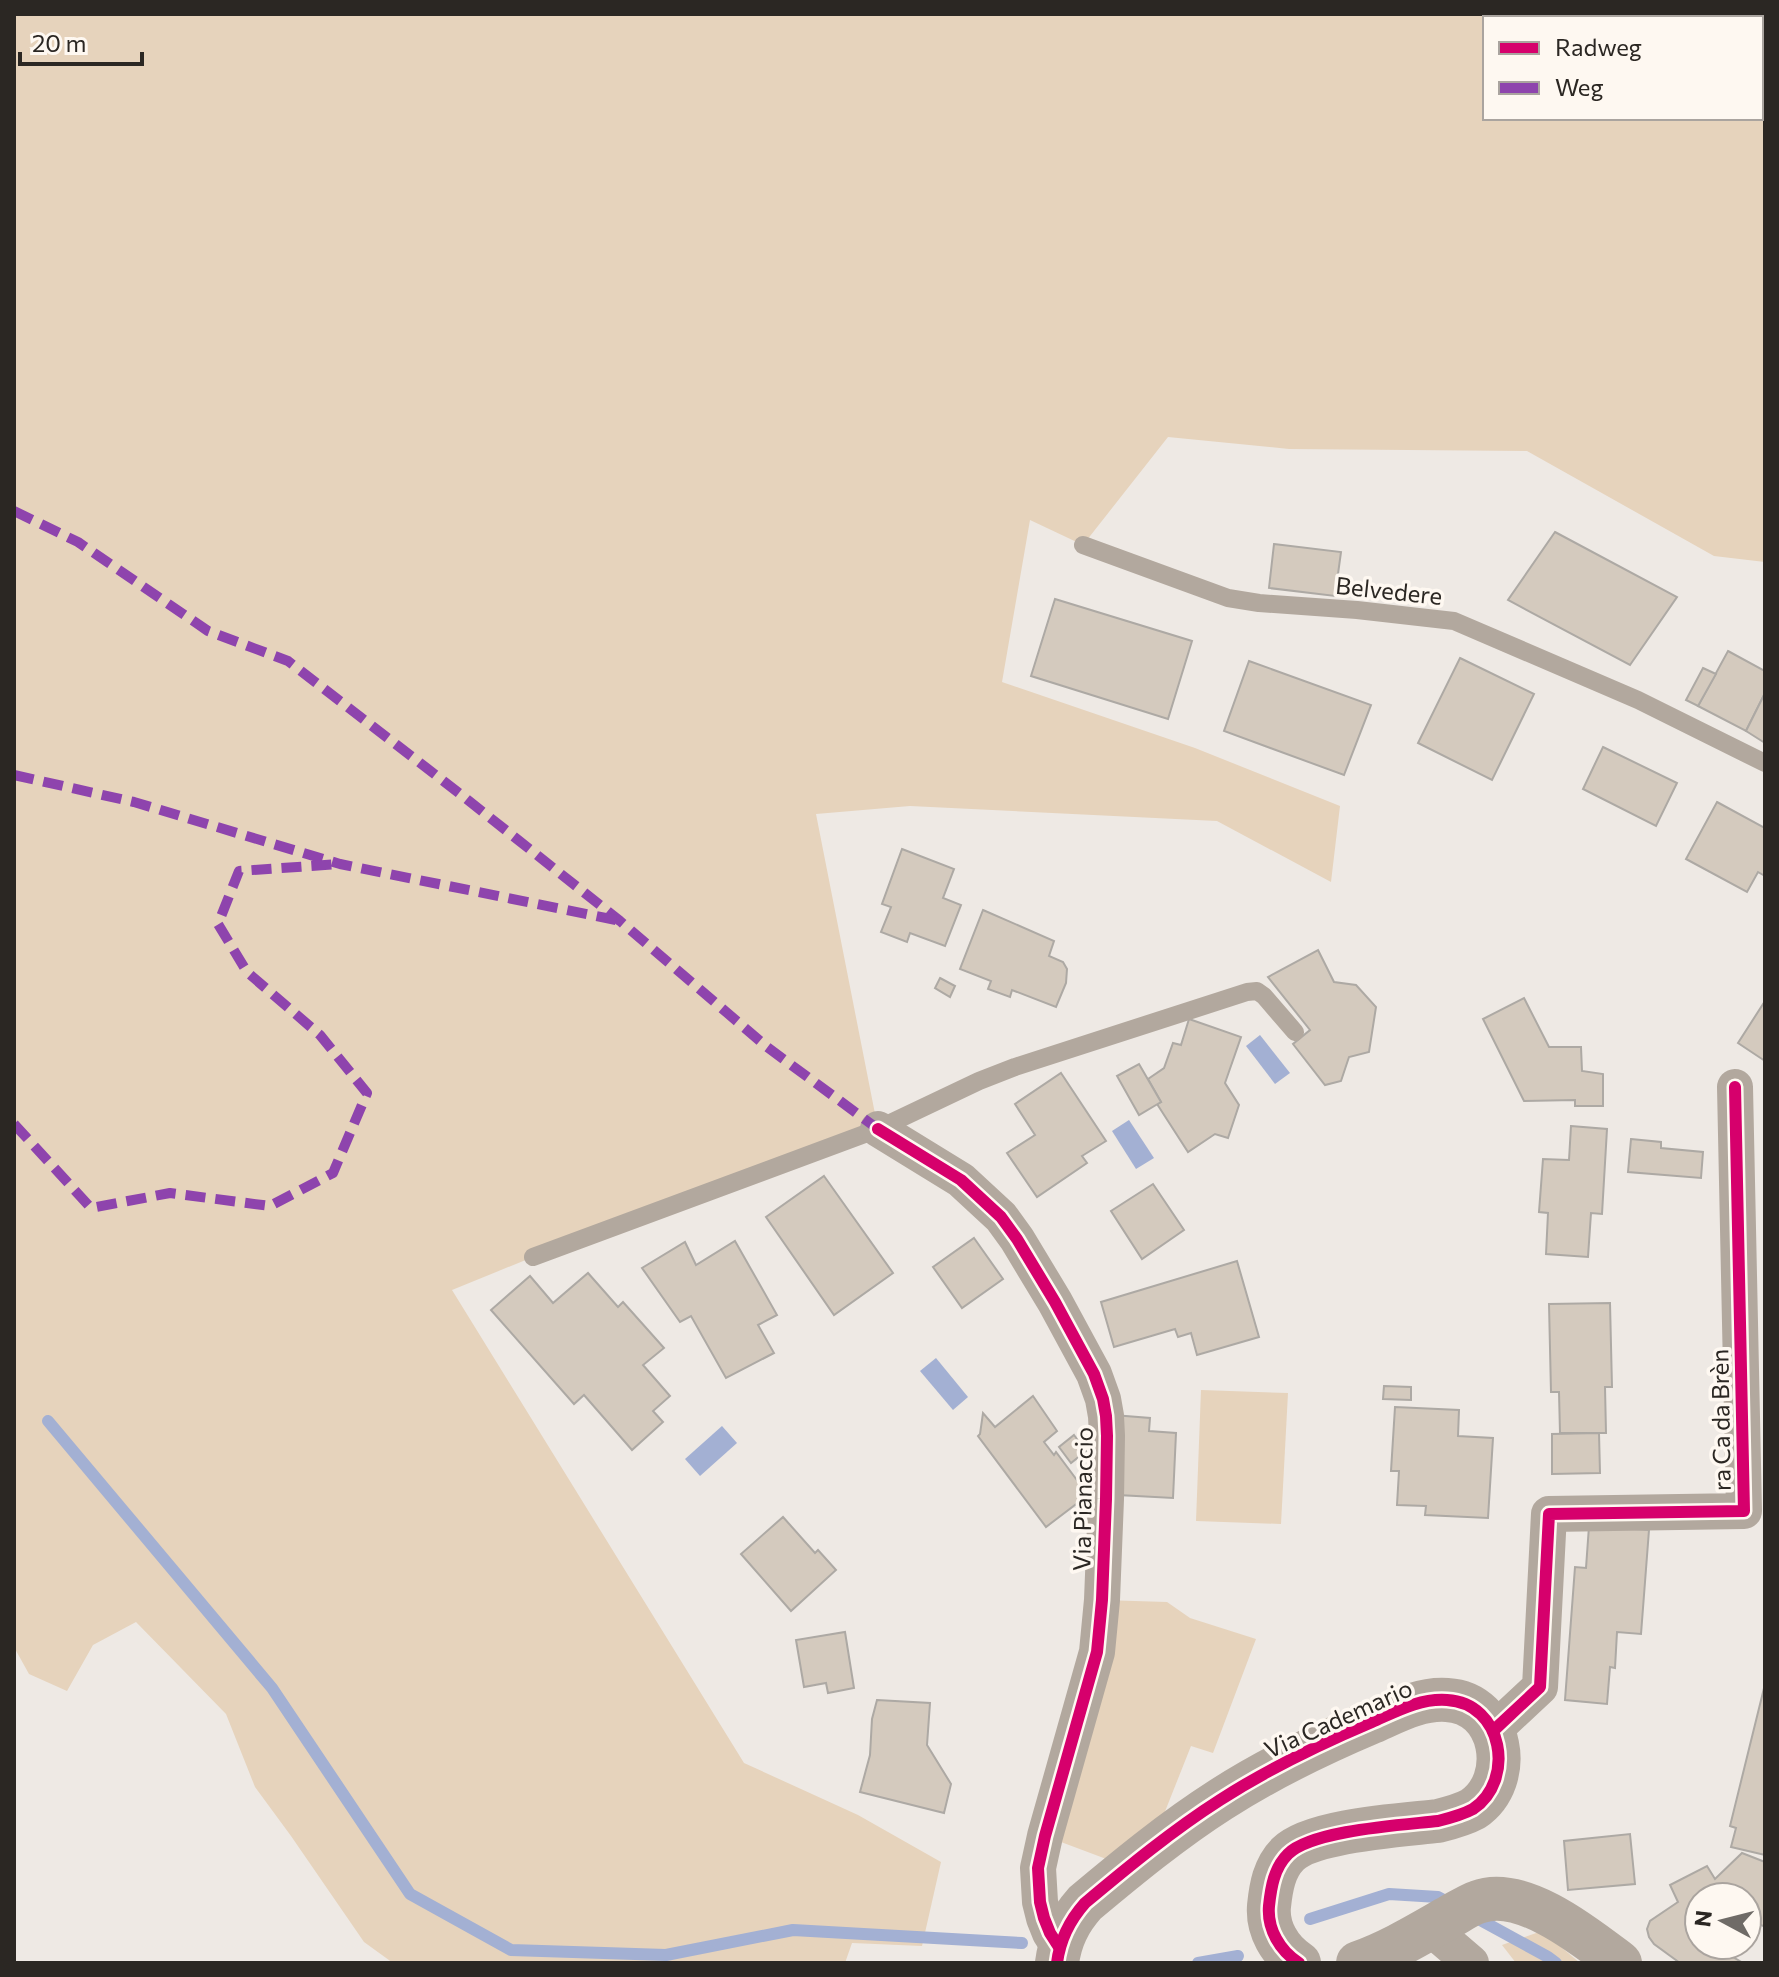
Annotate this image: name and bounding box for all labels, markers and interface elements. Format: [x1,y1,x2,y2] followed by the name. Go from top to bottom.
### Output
[20,16,142,66] scale bar
[1483,16,1763,120] legend
[32,28,86,57] text: 20 m
[1555,32,1642,61] text: Radweg
[1555,72,1603,101] text: Weg
[1334,570,1444,610] street label: Belvedere
[1704,1349,1736,1491] street label: ra Ca da Brèn
[1066,1427,1098,1571] street label: Via Pianaccio
[1260,1672,1416,1764] street label: Via Cademario
[1683,1881,1763,1961] north arrow
[1688,1909,1717,1928] text: N

